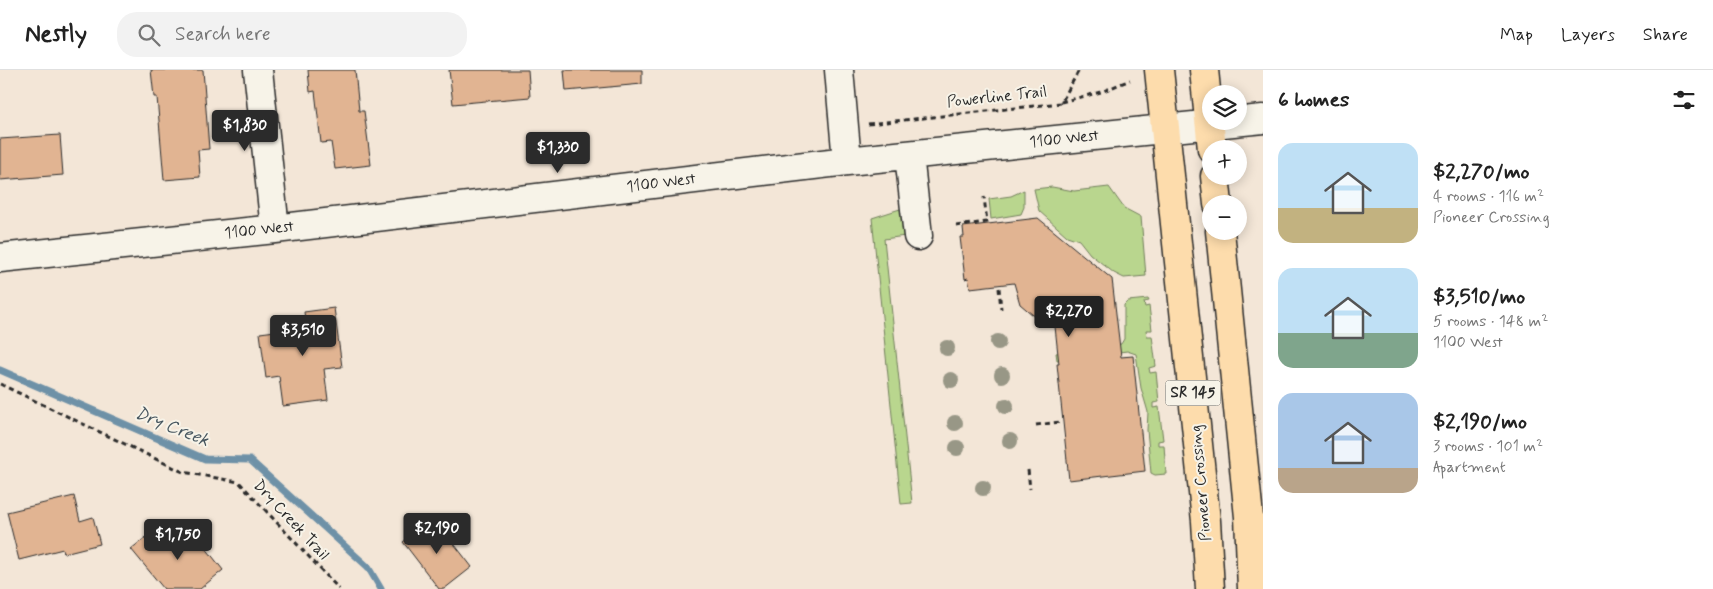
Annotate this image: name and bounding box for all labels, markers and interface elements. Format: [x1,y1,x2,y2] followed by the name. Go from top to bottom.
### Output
[117,12,467,57] search box
[25,19,87,50] text: Nestly
[135,21,163,49] icon: search
[175,22,271,47] text: Search here
[1500,23,1533,47] text: Map
[1561,23,1615,47] text: Layers
[1643,23,1688,47] text: Share
[946,81,1048,113] street label: Powerline Trail
[1202,85,1247,240] map controls
[1202,85,1247,130] button: layers
[1278,86,1349,114] text: 6 homes
[1670,86,1698,114] icon: filters
[204,109,286,152] pin: $1,830
[223,115,267,136] text: $1,830
[1028,125,1100,153] street label: 1100 West
[517,132,599,174] pin: $1,330
[537,137,579,158] text: $1,330
[1202,140,1247,185] button: +
[1433,158,1530,186] text: $2,270/mo
[1318,163,1378,223] icon: home
[625,168,697,198] street label: 1100 West
[1433,186,1544,207] text: 4 rooms · 116 m²
[1202,195,1247,240] button: −
[1433,207,1550,228] text: Pioneer Crossing
[223,216,295,244] street label: 1100 West
[1433,283,1525,311] text: $3,510/mo
[1318,288,1378,348] icon: home
[1028,296,1110,338] pin: $2,270
[1045,301,1093,322] text: $2,270
[1433,311,1548,332] text: 5 rooms · 148 m²
[262,314,344,357] pin: $3,510
[281,320,325,341] text: $3,510
[1433,332,1503,353] text: 1100 West
[1166,380,1220,406] road number: SR 145
[131,401,213,453] water label: Dry Creek
[1433,408,1527,436] text: $2,190/mo
[1318,413,1378,473] icon: home
[1185,424,1217,542] street label: Pioneer Crossing
[1433,436,1543,457] text: 3 rooms · 101 m²
[1433,457,1506,478] text: Apartment
[248,475,334,565] street label: Dry Creek Trail
[396,512,478,555] pin: $2,190
[137,518,219,561] pin: $1,750
[415,518,459,539] text: $2,190
[155,524,201,545] text: $1,750

